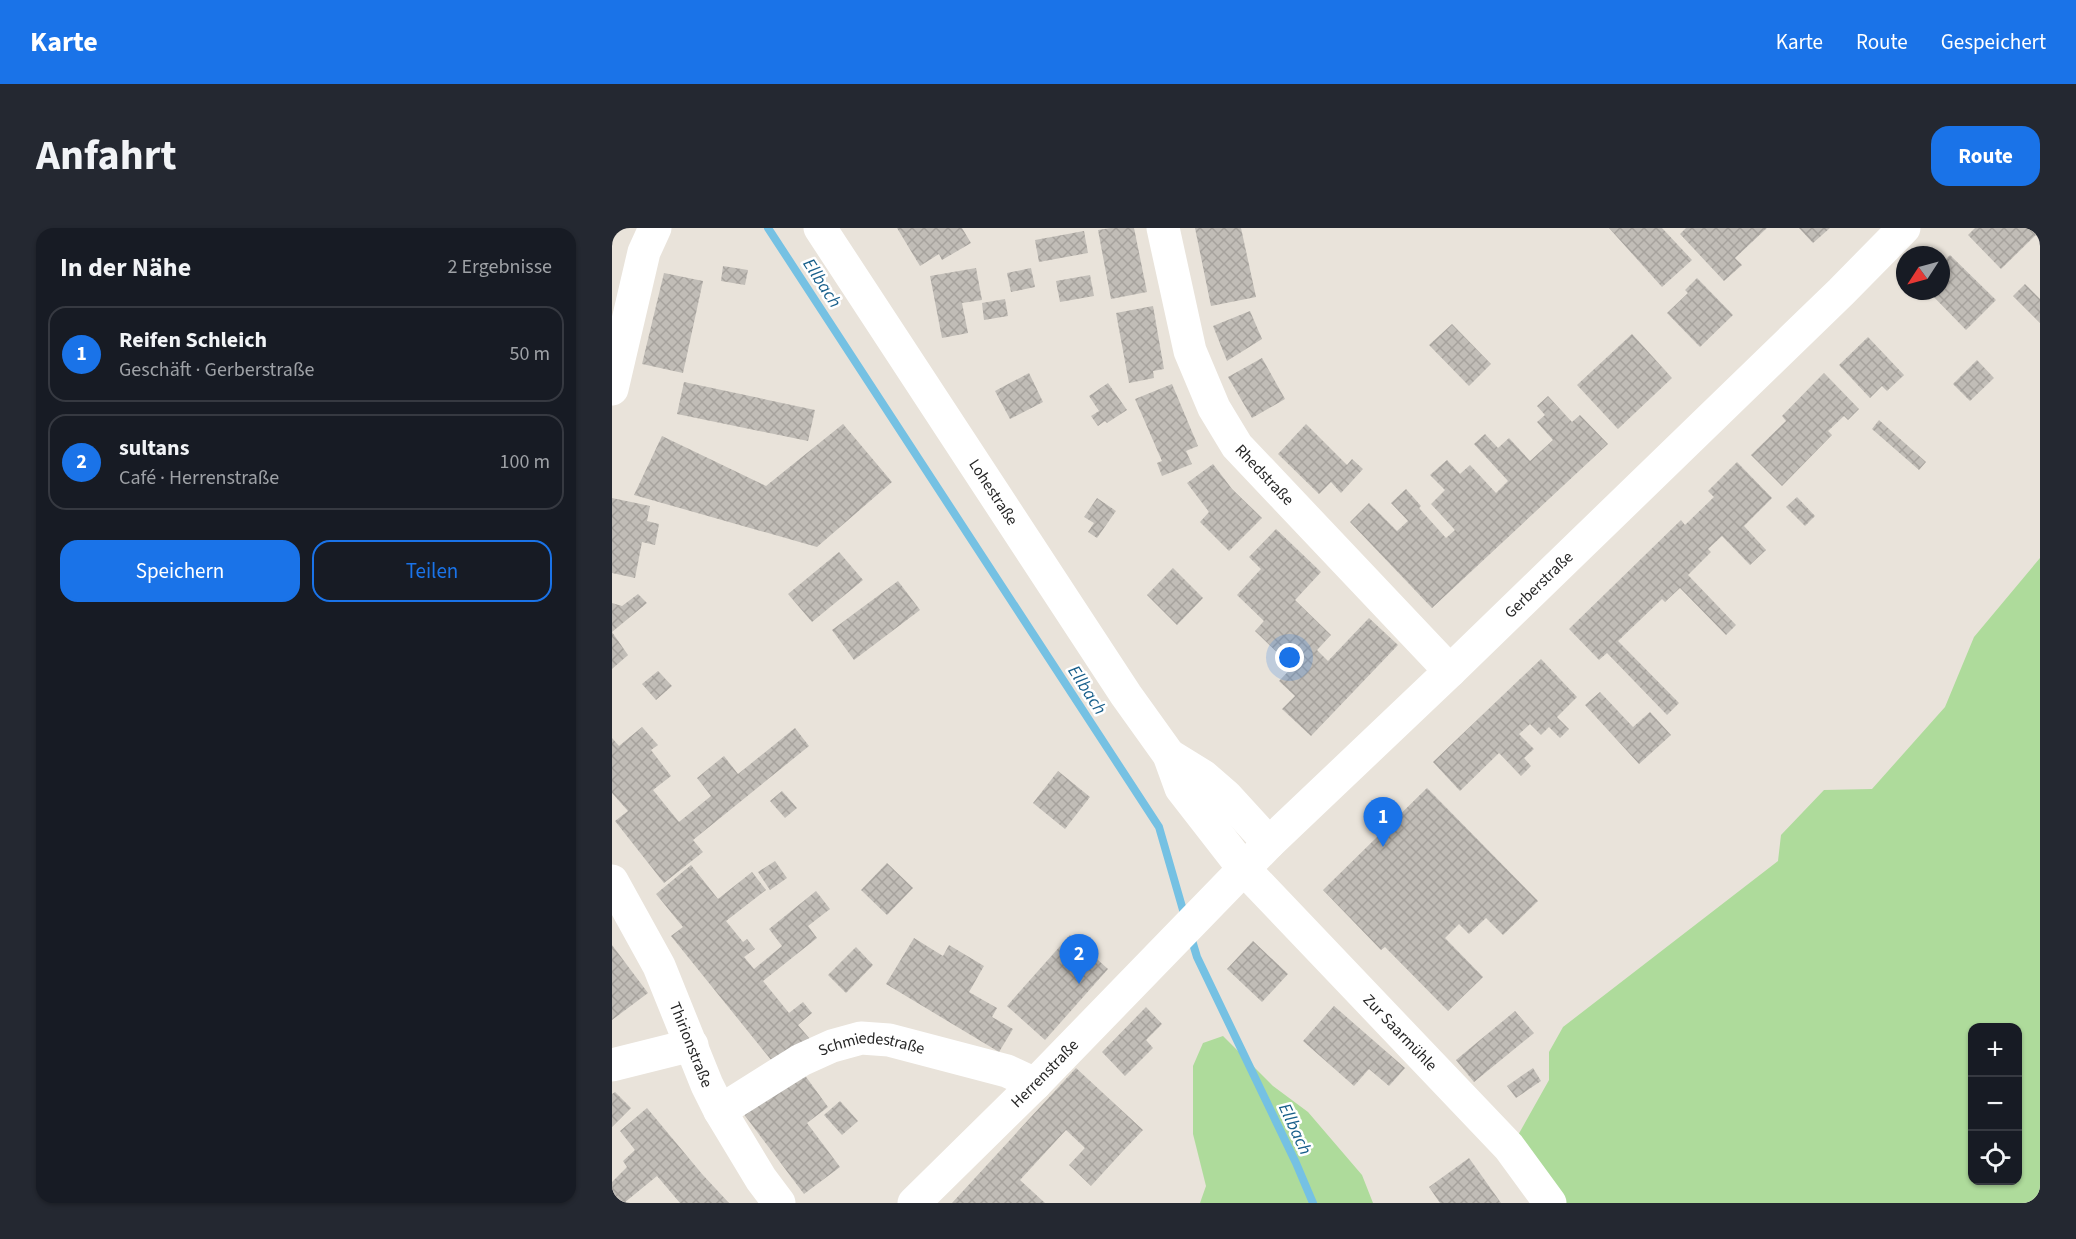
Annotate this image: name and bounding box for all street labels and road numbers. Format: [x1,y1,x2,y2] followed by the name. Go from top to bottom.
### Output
[1230,439,1299,510] street label: Rhedstraße
[963,455,1023,530] street label: Lohestraße
[1500,546,1578,623] street label: Gerberstraße
[1358,989,1442,1076] street label: Zur Saarmühle
[664,999,718,1091] street label: Thirionstraße
[815,1027,927,1062] street label: Schmiedestraße
[1006,1034,1084,1113] street label: Herrenstraße

